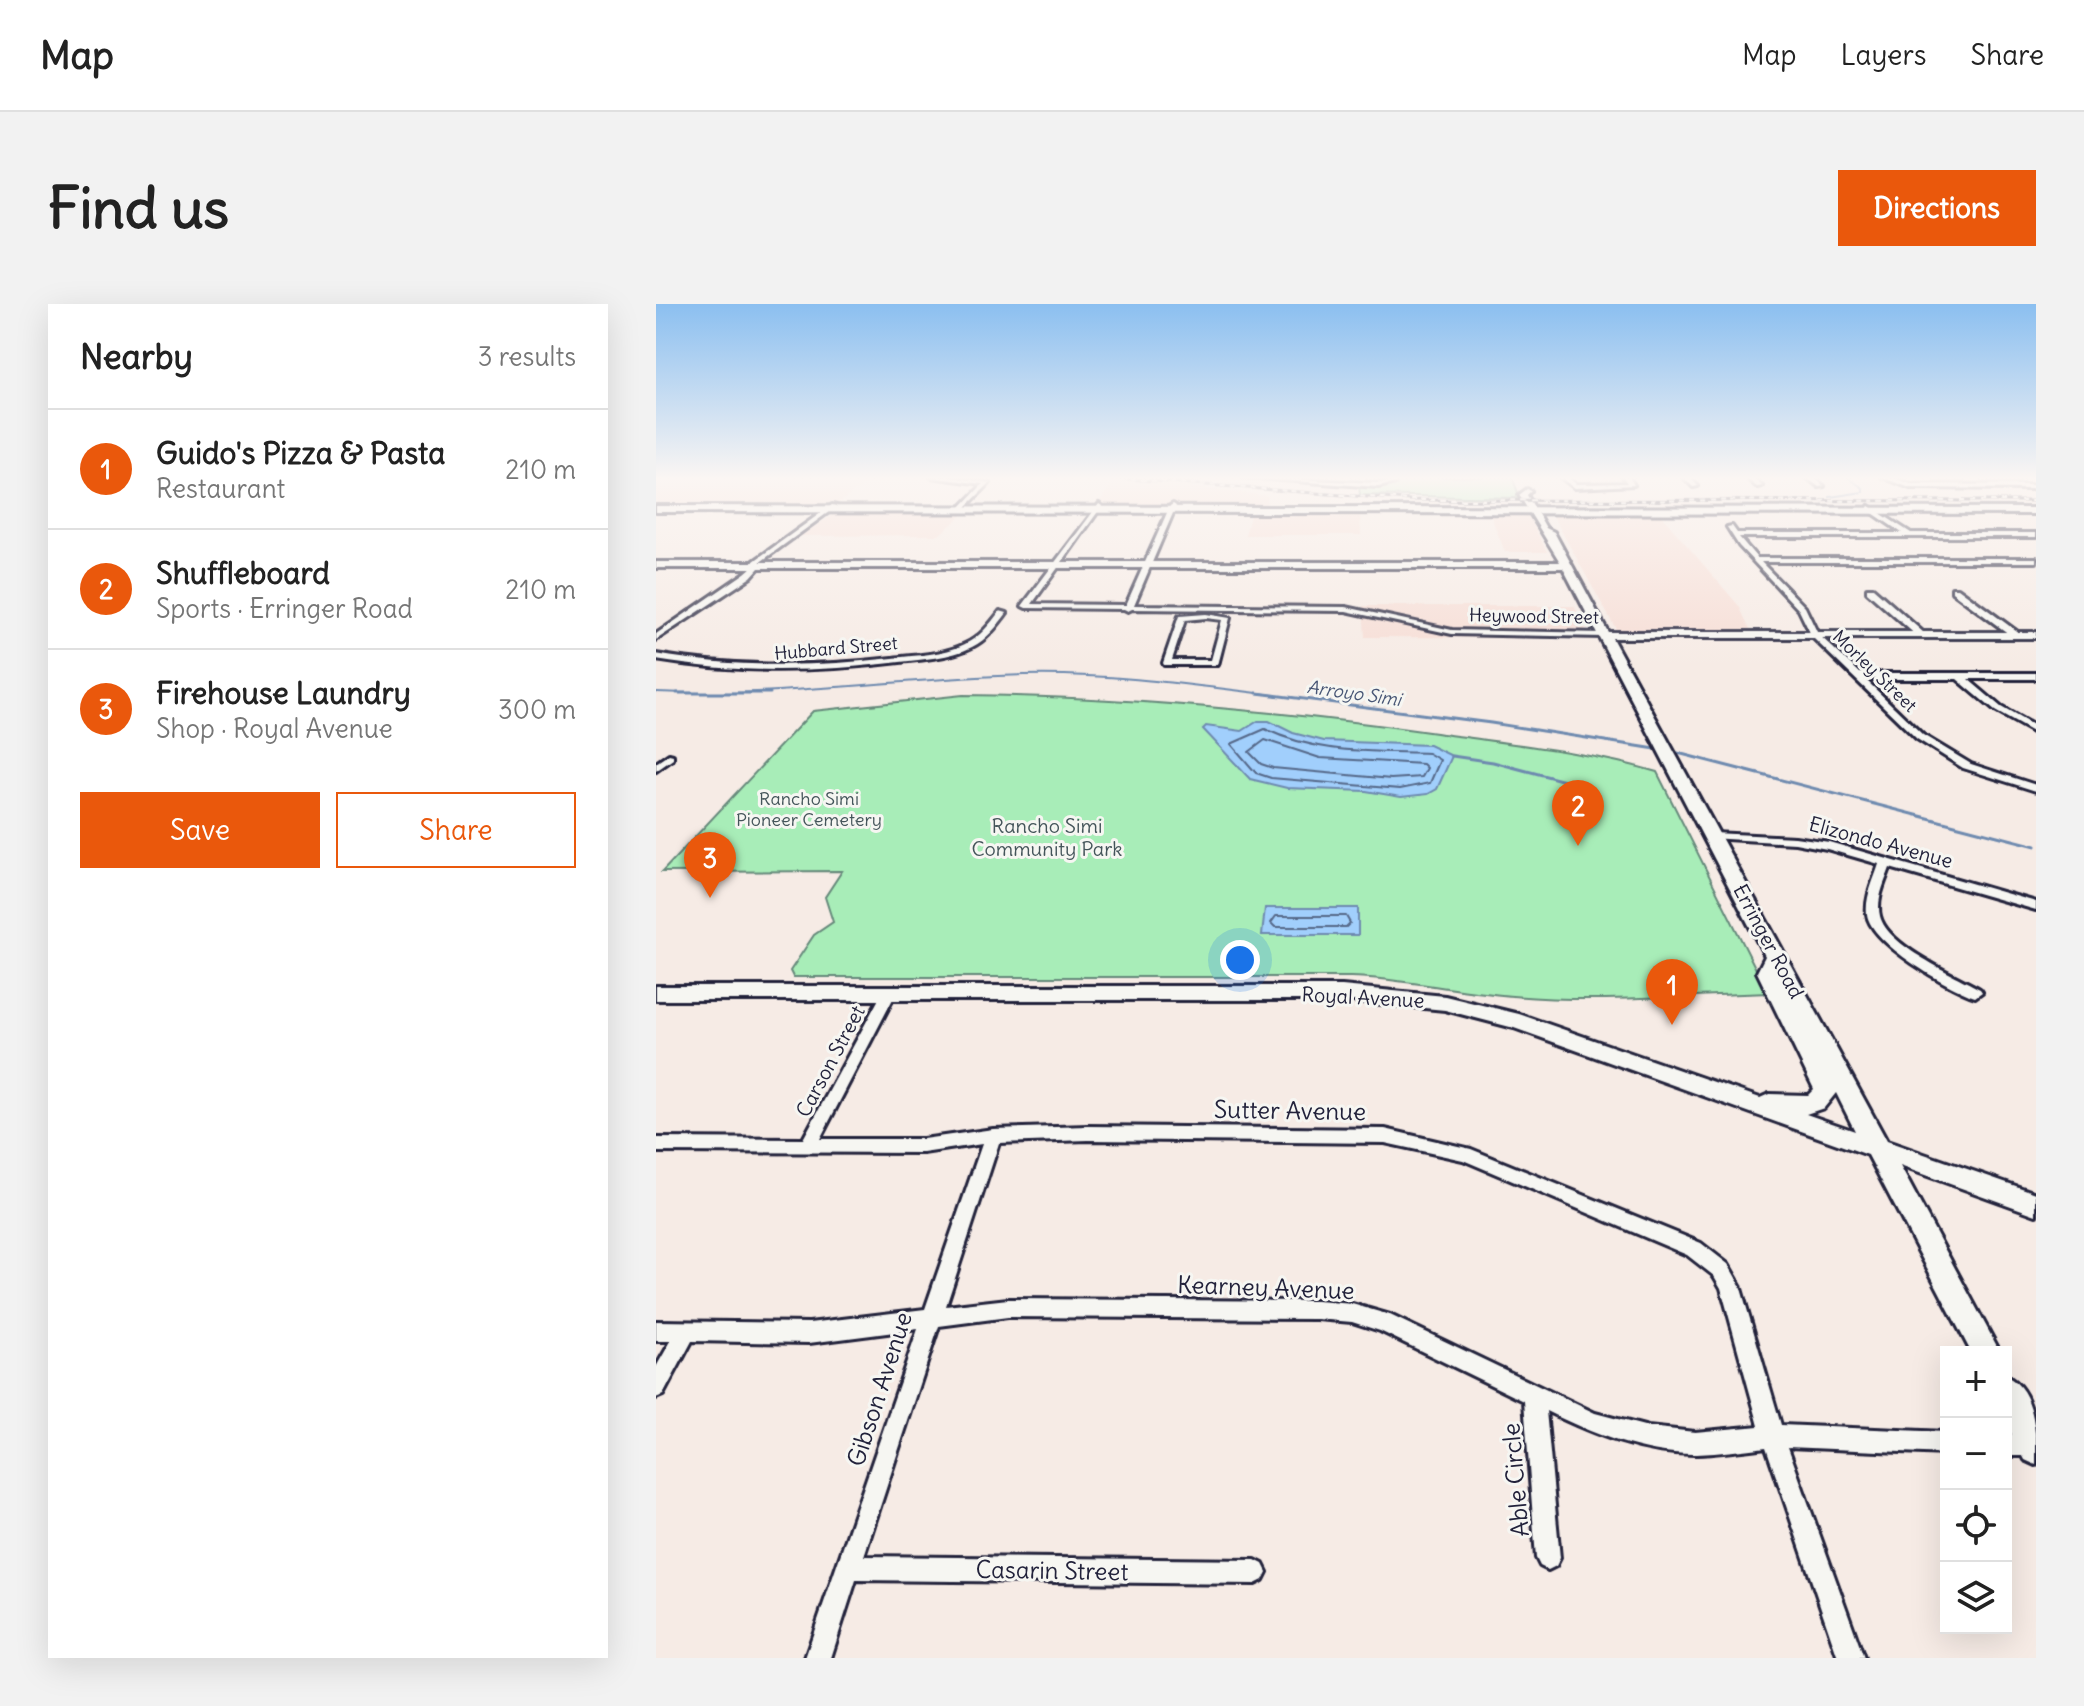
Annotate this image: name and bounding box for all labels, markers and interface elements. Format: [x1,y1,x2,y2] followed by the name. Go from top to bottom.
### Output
[40,32,114,79] text: Map
[1742,37,1797,73] text: Map
[1841,37,1927,73] text: Layers
[1971,37,2044,73] text: Share
[1838,170,2036,246] button: Directions
[48,173,229,243] text: Find us
[80,335,193,378] text: Nearby
[478,340,576,373] text: 3 results
[156,434,445,472] text: Guido's Pizza & Pasta
[101,453,111,486] text: 1
[505,453,576,486] text: 210 m
[156,472,285,505] text: Restaurant
[156,554,330,592] text: Shuffleboard
[99,573,113,606] text: 2
[505,573,576,606] text: 210 m
[156,592,413,625] text: Sports · Erringer Road
[1469,603,1599,629] street label: Heywood Street
[1828,625,1922,717] street label: Morley Street
[773,631,899,665] street label: Hubbard Street
[156,674,411,712] text: Firehouse Laundry
[1306,675,1404,711] water label: Arroyo Simi
[99,693,113,726] text: 3
[498,693,576,726] text: 300 m
[156,712,393,745] text: Shop · Royal Avenue
[1552,780,1604,846] pin: 2
[736,787,882,831] park label: Rancho Simi Pioneer Cemetery
[80,792,320,868] button: Save
[336,792,576,868] button: Share
[1806,811,1956,873] street label: Elizondo Avenue
[971,813,1123,861] park label: Rancho Simi Community Park
[684,832,736,898] pin: 3
[1728,880,1810,1003] street label: Erringer Road
[1220,940,1260,980] your location
[1646,959,1698,1025] pin: 1
[1301,981,1425,1013] street label: Royal Avenue
[790,1001,870,1121] street label: Carson Street
[1214,1094,1366,1126] street label: Sutter Avenue
[1177,1269,1355,1305] street label: Kearney Avenue
[840,1308,918,1470] street label: Gibson Avenue
[1940,1346,2012,1634] map controls
[1940,1346,2012,1418] button: +
[1940,1418,2012,1490] button: −
[1495,1422,1535,1538] street label: Able Circle
[1940,1490,2012,1562] button: locate
[975,1554,1129,1586] street label: Casarin Street
[1940,1562,2012,1634] button: layers

